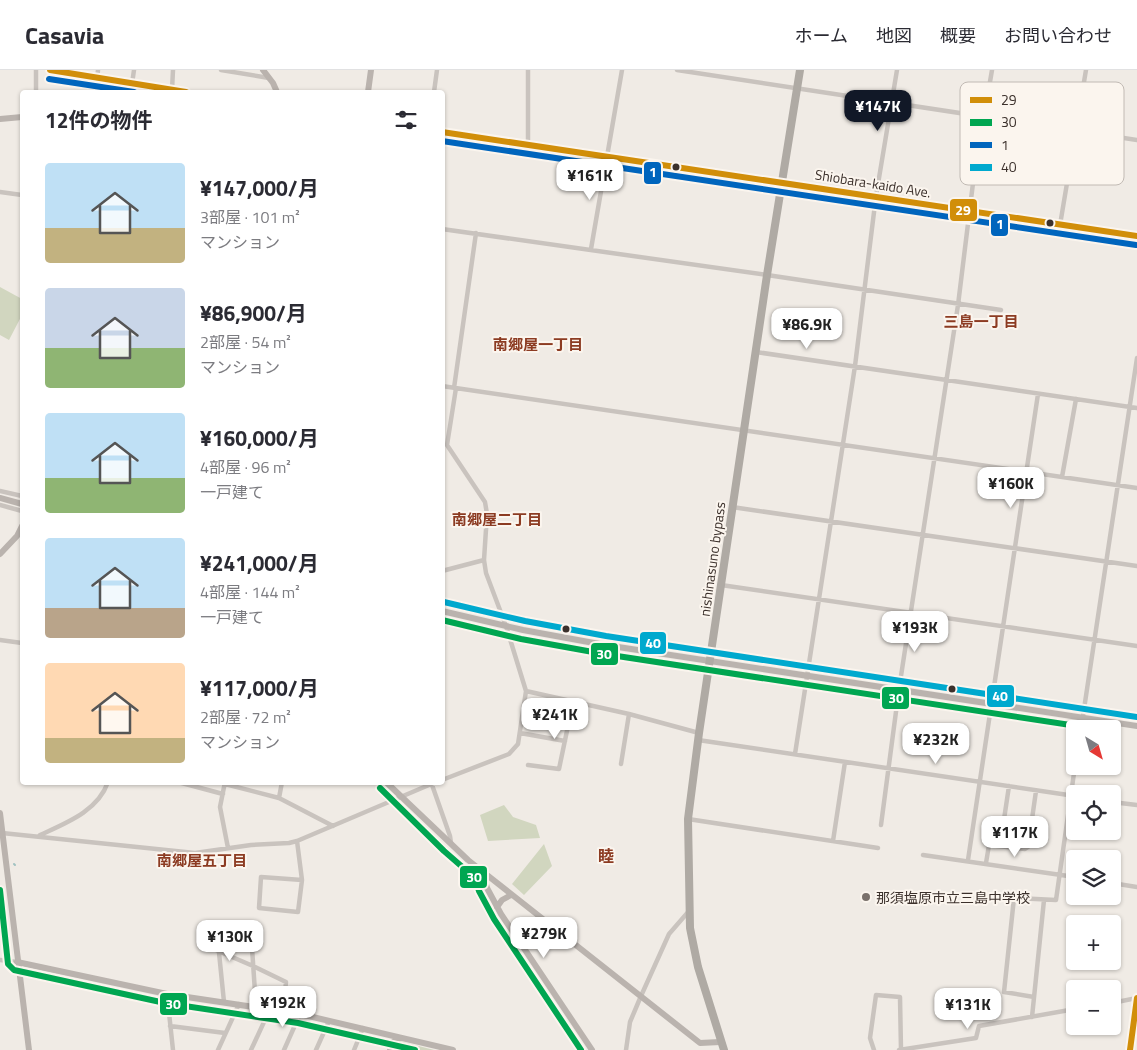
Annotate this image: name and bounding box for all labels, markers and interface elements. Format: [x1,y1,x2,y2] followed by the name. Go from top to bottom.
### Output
[25,17,104,53] text: Casavia
[795,22,848,49] text: ホーム
[876,22,912,49] text: 地図
[940,22,976,49] text: 概要
[1004,22,1112,49] text: お問い合わせ
[960,82,1124,185] legend
[1001,89,1017,110] text: 29
[843,90,913,132] pin: ¥147K
[855,94,901,118] text: ¥147K
[45,104,153,136] text: 12件の物件
[392,106,420,134] icon: filters
[1001,111,1017,132] text: 30
[1001,134,1009,155] text: 1
[1001,156,1017,177] text: 40
[555,158,625,201] pin: ¥161K
[643,161,662,185] line badge: 1
[649,161,657,182] text: 1
[671,162,681,172] unlabelled marker
[567,163,613,187] text: ¥161K
[813,163,933,203] street label: Shiobara-kaido Ave.
[200,172,319,204] text: ¥147,000/月
[85,183,145,243] icon: home
[949,198,978,222] line badge: 29
[955,199,971,220] text: 29
[200,205,300,229] text: 3部屋 · 101 m²
[990,213,1009,237] line badge: 1
[996,213,1004,234] text: 1
[1045,218,1055,228] unlabelled marker
[200,230,280,254] text: マンション
[200,297,307,329] text: ¥86,900/月
[85,308,145,368] icon: home
[766,308,848,350] pin: ¥86.9K
[943,310,1019,333] district label: 三島一丁目
[782,312,832,336] text: ¥86.9K
[200,330,291,354] text: 2部屋 · 54 m²
[493,333,583,356] district label: 南郷屋一丁目
[200,355,280,379] text: マンション
[200,422,319,454] text: ¥160,000/月
[85,433,145,493] icon: home
[200,455,291,479] text: 4部屋 · 96 m²
[976,466,1046,509] pin: ¥160K
[988,471,1034,495] text: ¥160K
[200,480,264,504] text: 一戸建て
[694,500,730,618] street label: nishinasuno bypass
[452,508,542,531] district label: 南郷屋二丁目
[200,547,319,579] text: ¥241,000/月
[85,558,145,618] icon: home
[200,580,300,604] text: 4部屋 · 144 m²
[200,605,264,629] text: 一戸建て
[880,610,950,653] pin: ¥193K
[892,615,938,639] text: ¥193K
[561,624,571,634] unlabelled marker
[639,631,667,655] line badge: 40
[645,632,661,653] text: 40
[590,642,619,666] line badge: 30
[596,643,612,664] text: 30
[200,672,319,704] text: ¥117,000/月
[85,683,145,743] icon: home
[947,684,957,694] unlabelled marker
[986,684,1015,708] line badge: 40
[992,685,1008,706] text: 40
[881,686,910,710] line badge: 30
[888,687,904,708] text: 30
[520,698,590,740] pin: ¥241K
[532,702,578,726] text: ¥241K
[200,705,291,729] text: 2部屋 · 72 m²
[1066,720,1121,775] north arrow
[1066,720,1121,1035] map controls
[901,722,971,765] pin: ¥232K
[913,727,959,751] text: ¥232K
[200,730,280,754] text: マンション
[1066,785,1121,840] button: locate
[980,816,1050,858] pin: ¥117K
[992,820,1038,844] text: ¥117K
[598,844,614,868] district label: 睦
[157,849,247,872] district label: 南郷屋五丁目
[1066,850,1121,905] button: layers
[459,865,488,889] line badge: 30
[466,866,482,887] text: 30
[876,887,1030,908] place label: 那須塩原市立三島中学校
[860,891,872,903] marker: 那須塩原市立三島中学校
[1066,915,1121,970] button: +
[509,916,579,959] pin: ¥279K
[195,920,265,962] pin: ¥130K
[521,921,567,945] text: ¥279K
[207,924,253,948] text: ¥130K
[1066,980,1121,1035] button: −
[248,986,318,1028] pin: ¥192K
[933,988,1003,1030] pin: ¥131K
[260,990,306,1014] text: ¥192K
[159,992,188,1016] line badge: 30
[945,992,991,1016] text: ¥131K
[165,993,181,1014] text: 30

